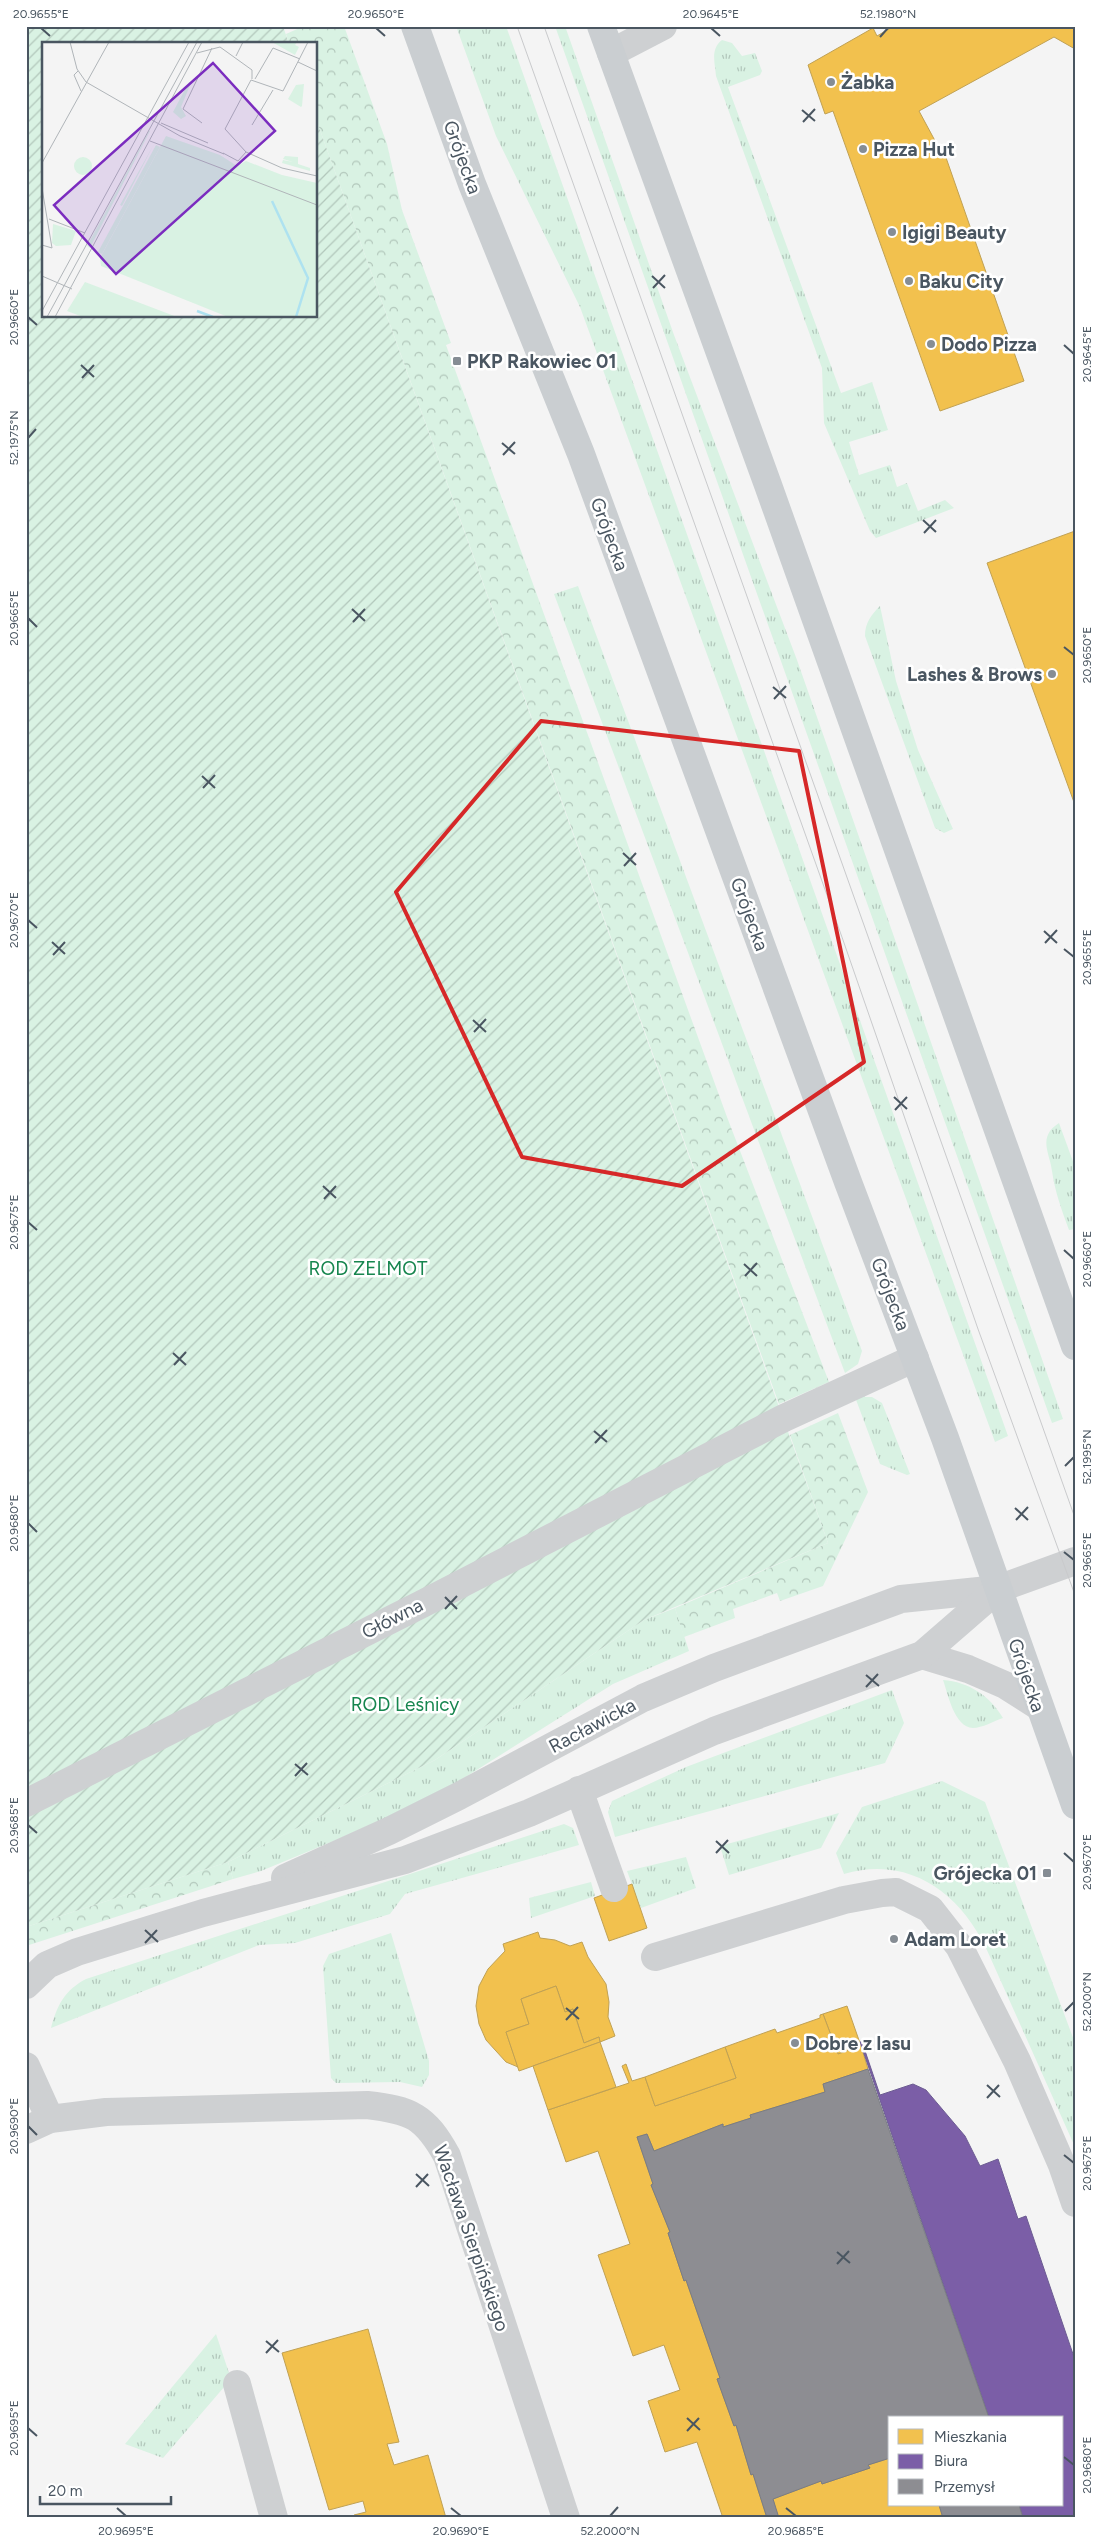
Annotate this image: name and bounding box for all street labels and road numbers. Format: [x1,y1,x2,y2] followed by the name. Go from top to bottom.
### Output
[439,117,486,197] street label: Grójecka
[586,494,633,574] street label: Grójecka
[726,874,773,954] street label: Grójecka
[866,1254,915,1334] street label: Grójecka
[358,1593,427,1644] street label: Główna
[1003,1635,1050,1715] street label: Grójecka
[545,1693,640,1758] street label: Racławicka
[429,2142,514,2334] street label: Wacława Sierpińskiego

